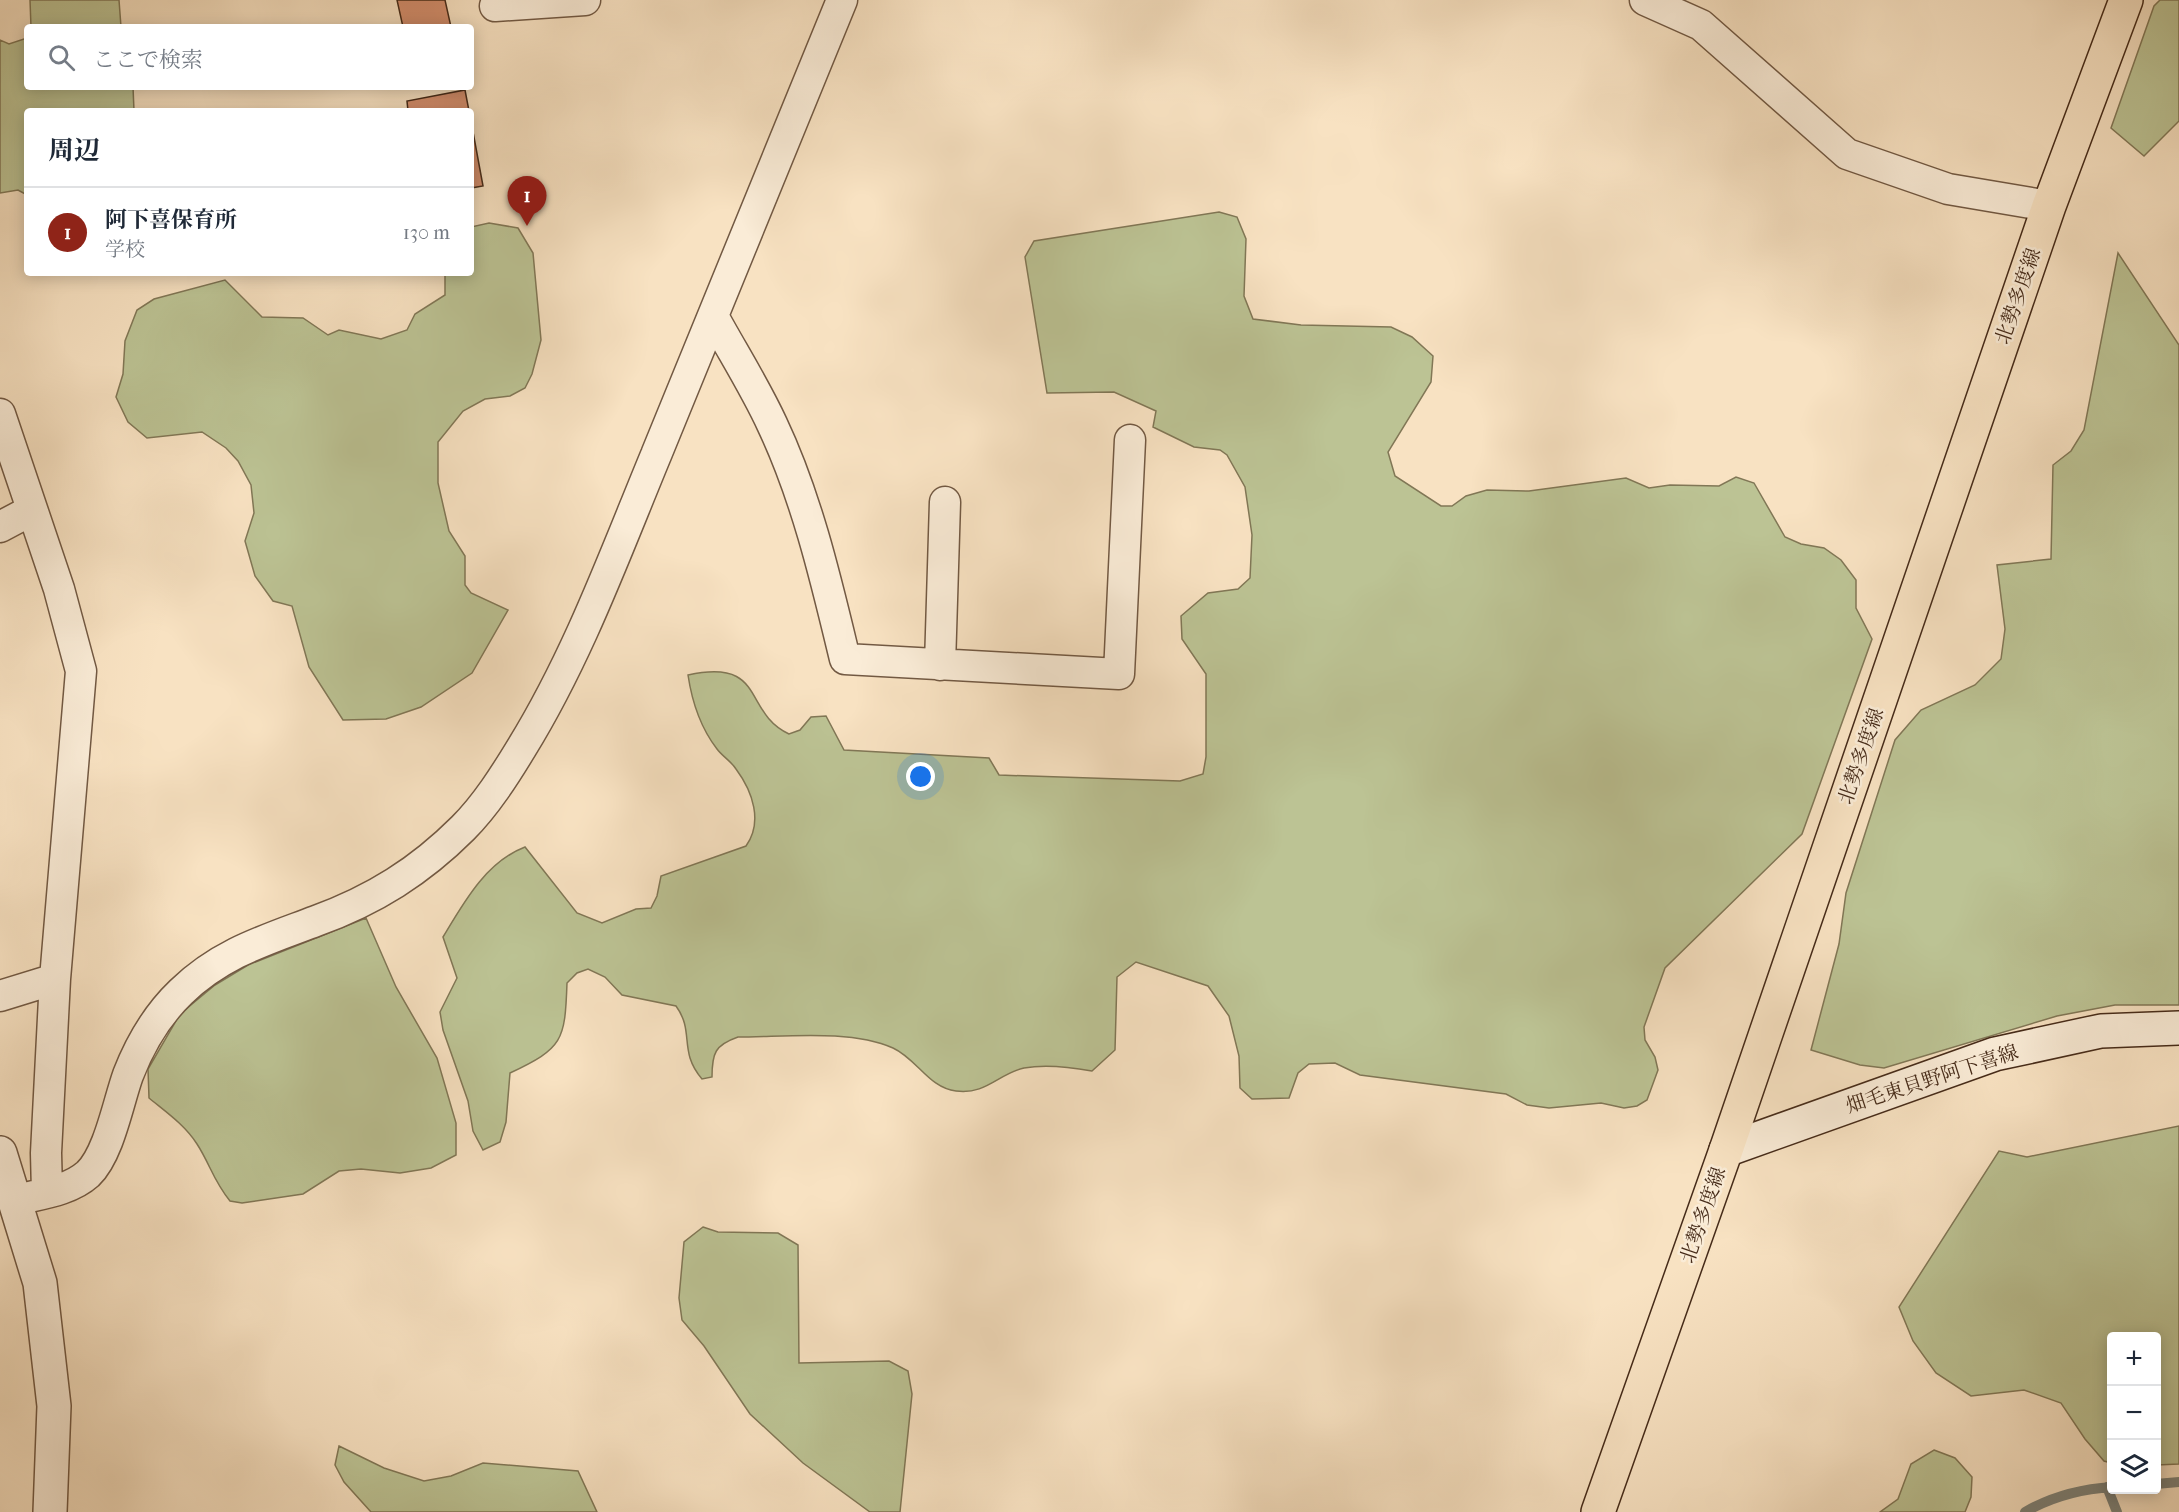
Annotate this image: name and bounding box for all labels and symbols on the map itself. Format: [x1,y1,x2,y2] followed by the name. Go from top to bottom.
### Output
[508,176,546,226] pin: 1
[1991,245,2045,347] street label: 北勢多度線
[1834,705,1888,807] street label: 北勢多度線
[906,762,935,791] your location
[1843,1040,2021,1118] street label: 畑毛東貝野阿下喜線
[1676,1164,1730,1266] street label: 北勢多度線

